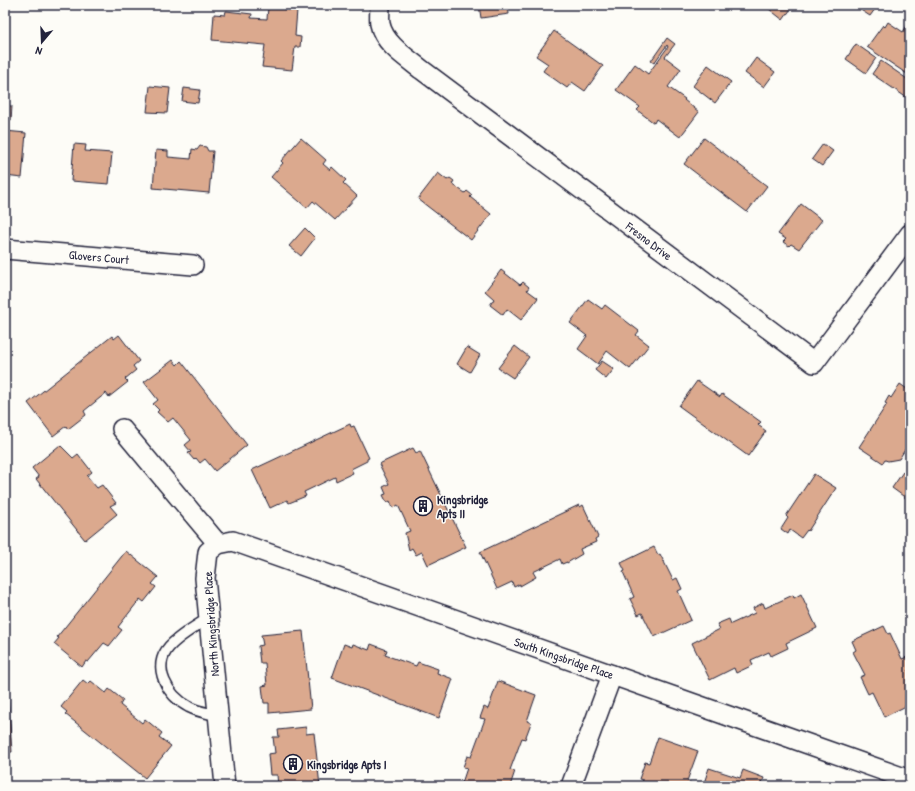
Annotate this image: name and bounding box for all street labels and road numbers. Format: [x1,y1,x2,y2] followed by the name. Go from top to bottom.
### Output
[621,217,676,264] street label: Fresno Drive
[68,246,131,268] street label: Glovers Court
[199,571,223,677] street label: North Kingsbridge Place
[512,633,616,683] street label: South Kingsbridge Place

